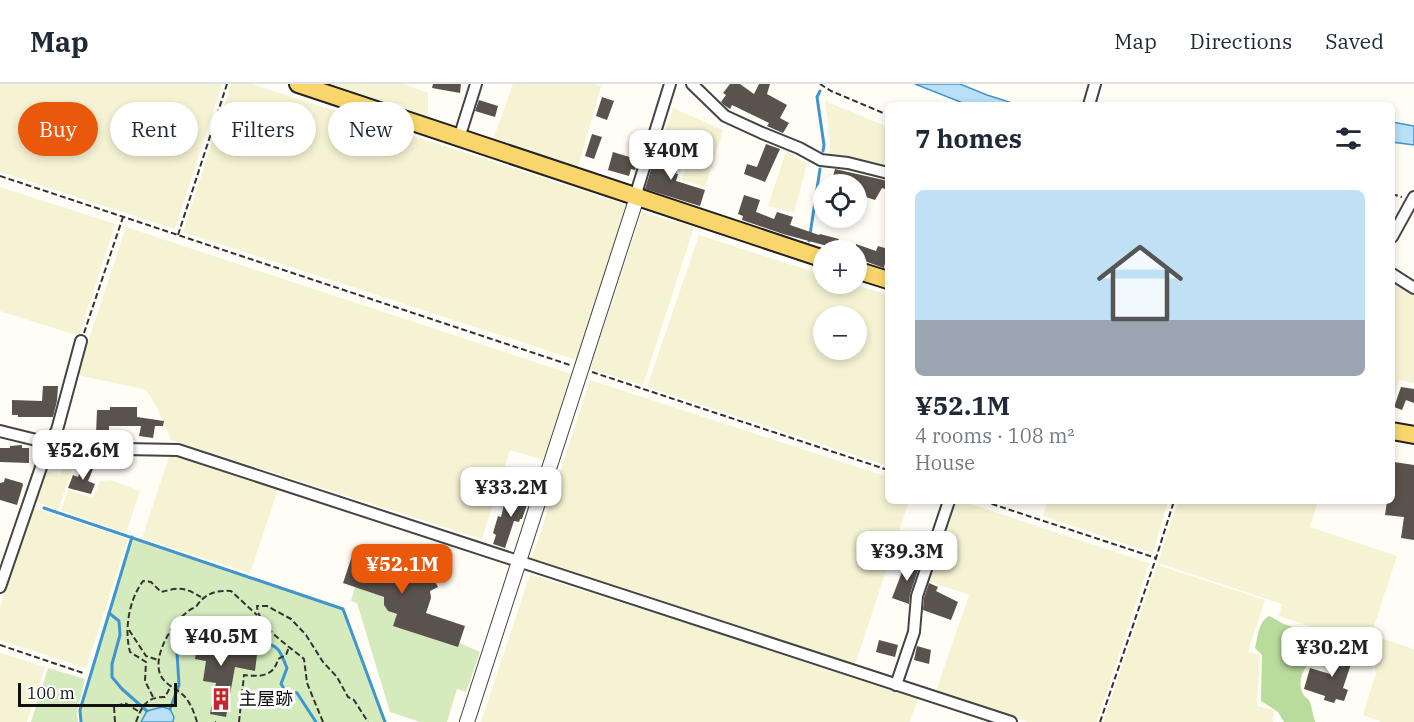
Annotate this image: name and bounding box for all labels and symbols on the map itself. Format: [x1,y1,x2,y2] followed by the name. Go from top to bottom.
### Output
[635,130,707,181] pin: ¥40M
[34,430,132,481] pin: ¥52.6M
[462,467,560,518] pin: ¥33.2M
[858,531,956,582] pin: ¥39.3M
[353,544,451,595] pin: ¥52.1M
[172,616,270,667] pin: ¥40.5M
[1283,627,1381,678] pin: ¥30.2M
[18,680,177,708] scale bar
[208,686,234,712] building icon: 主屋跡
[239,687,293,710] place label: 主屋跡

